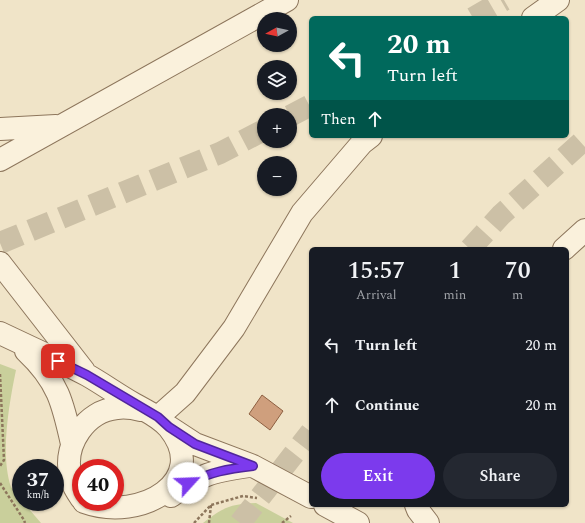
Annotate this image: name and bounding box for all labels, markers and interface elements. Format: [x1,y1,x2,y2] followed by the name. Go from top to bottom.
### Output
[257,12,297,52] north arrow
[257,12,297,196] map controls
[387,23,451,66] text: 20 m
[321,32,373,84] icon: left
[257,60,297,100] button: layers
[387,62,458,89] text: Turn left
[257,108,297,148] button: +
[321,108,356,131] text: Then
[364,108,386,130] icon: ahead
[257,156,297,196] button: −
[347,253,405,289] text: 15:57
[449,253,461,289] text: 1
[505,253,531,289] text: 70
[356,285,397,305] text: Arrival
[444,285,466,305] text: min
[512,285,523,305] text: m
[321,334,343,356] icon: left
[355,334,417,357] text: Turn left
[525,334,557,357] text: 20 m
[41,344,75,378] pin
[47,350,69,372] icon: arrive
[321,394,343,416] icon: ahead
[355,394,420,417] text: Continue
[525,394,557,417] text: 20 m
[321,453,435,499] button: Exit
[443,453,557,499] button: Share
[72,459,124,511] speed limit sign: 40
[167,462,209,504] position arrow
[27,465,49,495] text: 37
[27,487,49,503] text: km/h

